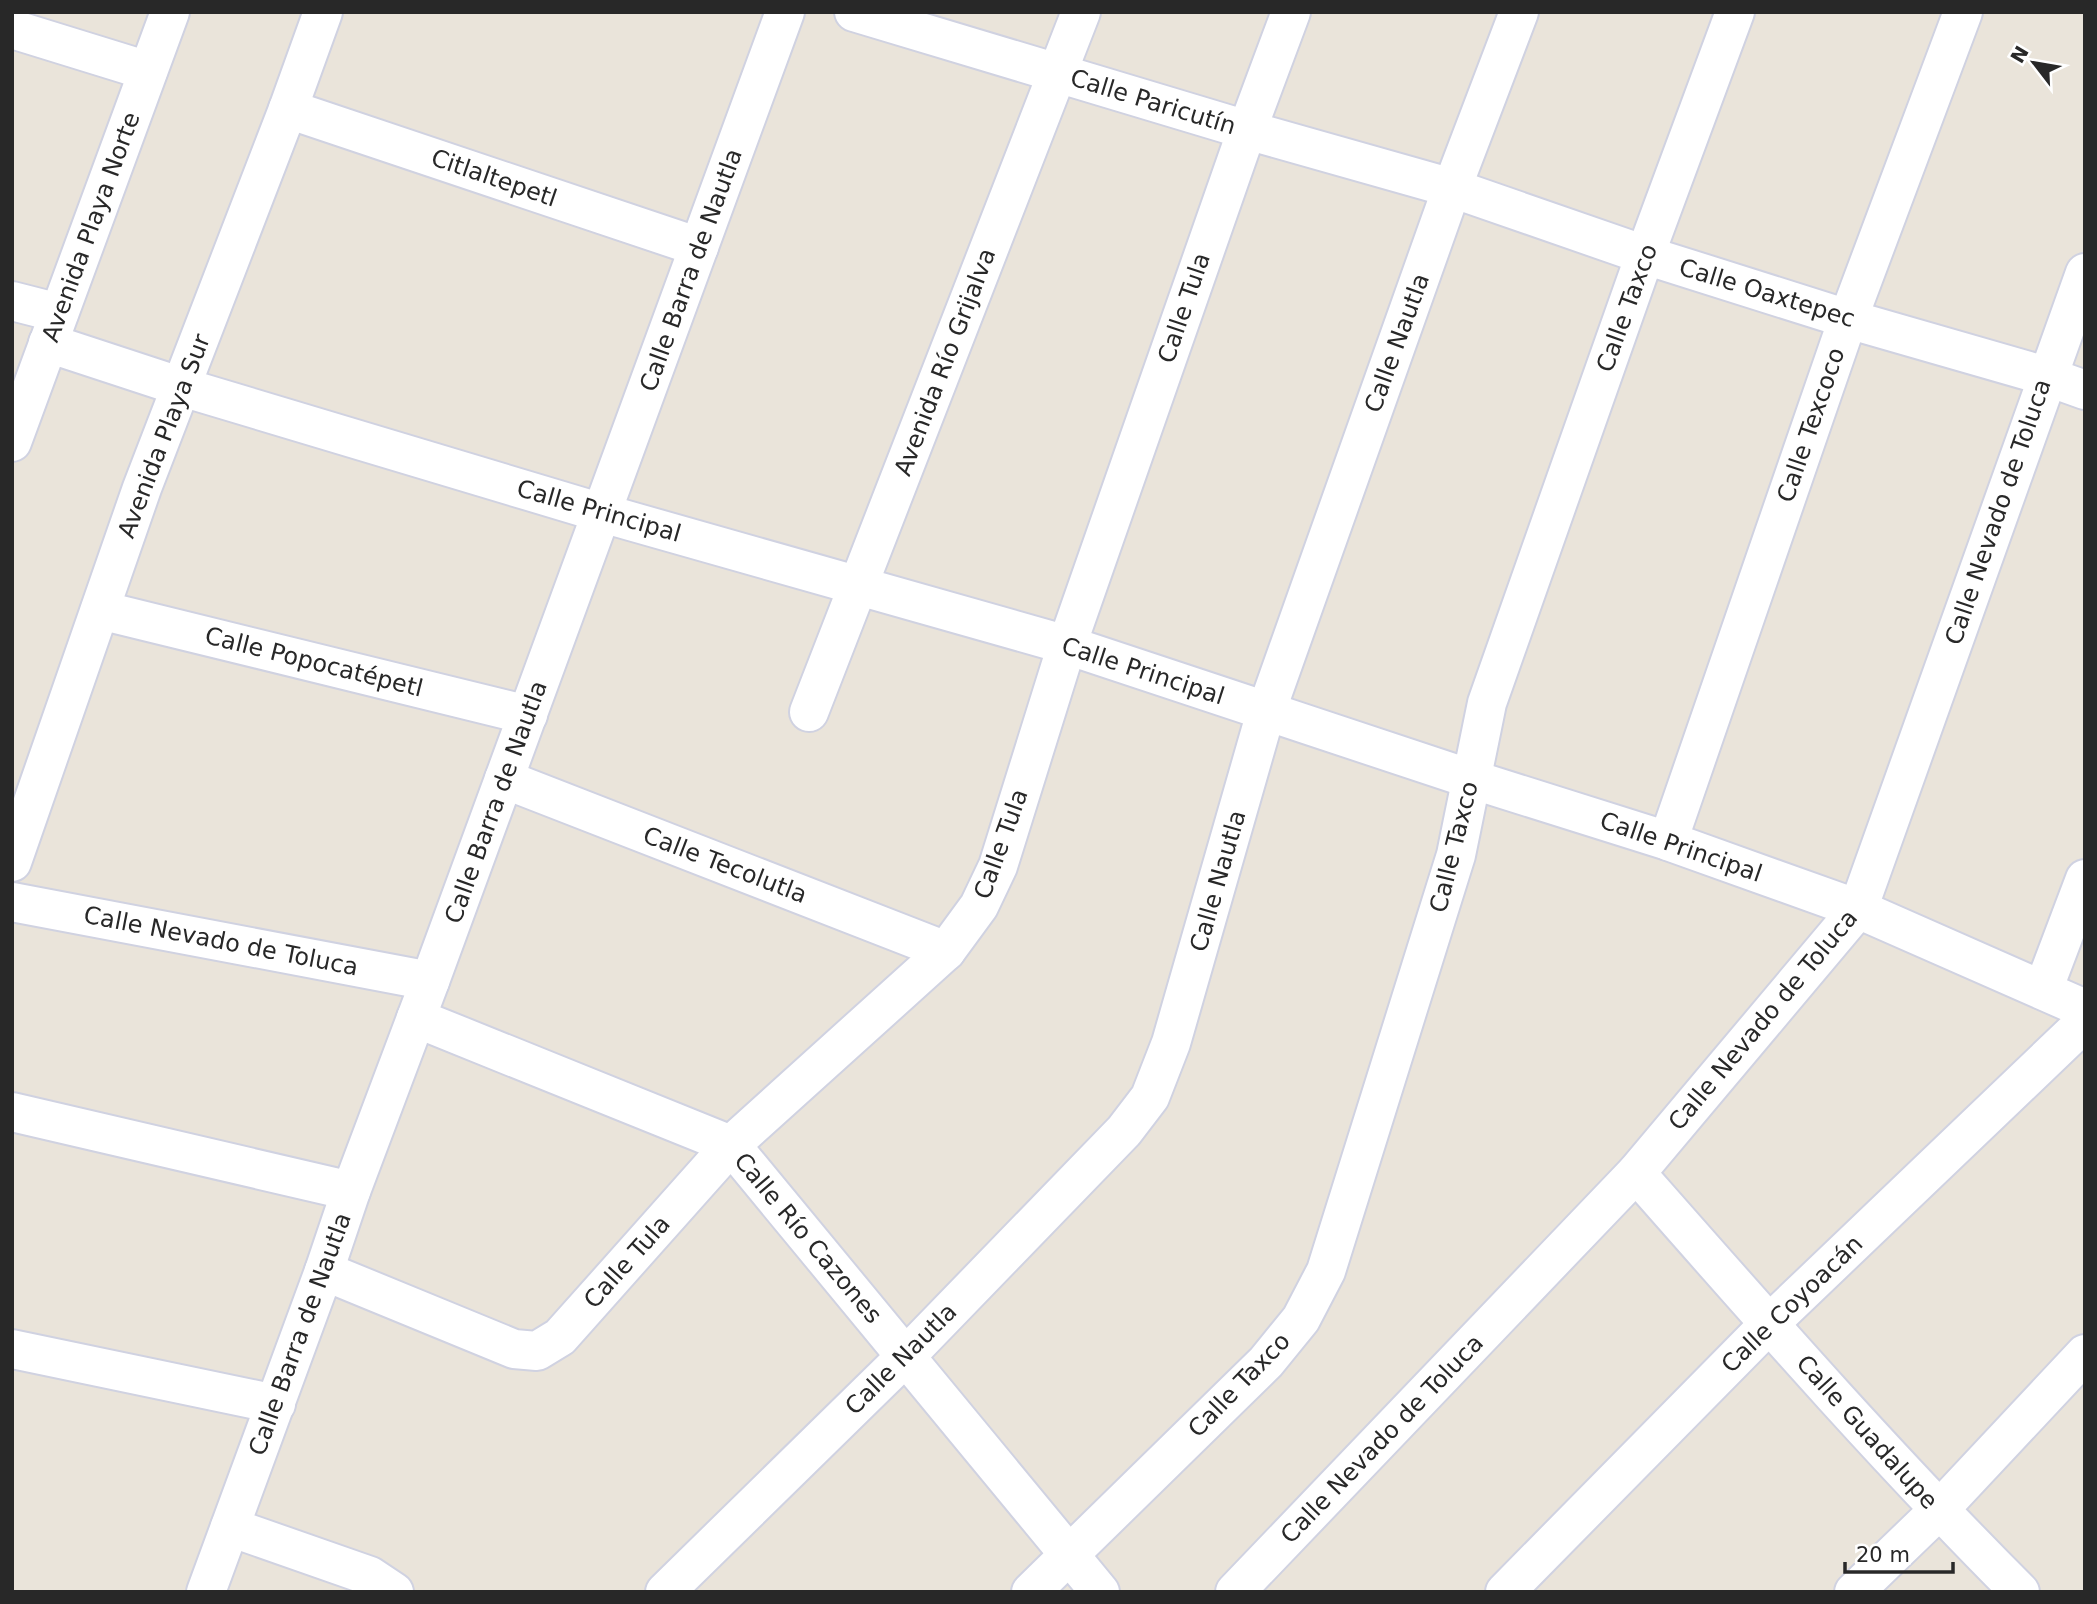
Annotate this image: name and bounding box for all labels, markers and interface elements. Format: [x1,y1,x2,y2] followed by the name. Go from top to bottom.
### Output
[1999,28,2069,98] north arrow
[2006,42,2033,67] text: N
[1067,64,1239,140] street label: Calle Paricutín
[36,108,146,346] street label: Avenida Playa Norte
[427,143,561,213] street label: Citlaltepetl
[634,145,748,395] street label: Calle Barra de Nautla
[1591,240,1663,376] street label: Calle Taxco
[889,244,1001,480] street label: Avenida Río Grijalva
[1152,249,1216,367] street label: Calle Tula
[1676,253,1858,333] street label: Calle Oaxtepec
[1359,270,1435,416] street label: Calle Nautla
[112,330,216,542] street label: Avenida Playa Sur
[1771,344,1851,506] street label: Calle Texcoco
[1939,376,2057,648] street label: Calle Nevado de Toluca
[514,474,684,548] street label: Calle Principal
[202,621,426,703] street label: Calle Popocatépetl
[1058,632,1228,710] street label: Calle Principal
[439,677,553,927] street label: Calle Barra de Nautla
[1424,778,1484,916] street label: Calle Taxco
[968,785,1034,903] street label: Calle Tula
[1596,806,1766,888] street label: Calle Principal
[1184,807,1252,955] street label: Calle Nautla
[639,821,811,909] street label: Calle Tecolutla
[81,901,361,981] street label: Calle Nevado de Toluca
[1663,904,1863,1136] street label: Calle Nevado de Toluca
[728,1147,888,1329] street label: Calle Río Cazones
[243,1209,357,1459] street label: Calle Barra de Nautla
[578,1210,676,1314] street label: Calle Tula
[1716,1230,1868,1378] street label: Calle Coyoacán
[840,1298,962,1420] street label: Calle Nautla
[1182,1327,1296,1443] street label: Calle Taxco
[1275,1329,1489,1549] street label: Calle Nevado de Toluca
[1791,1349,1943,1515] street label: Calle Guadalupe
[1845,1530,1954,1574] scale bar
[1856,1543,1910,1567] text: 20 m

